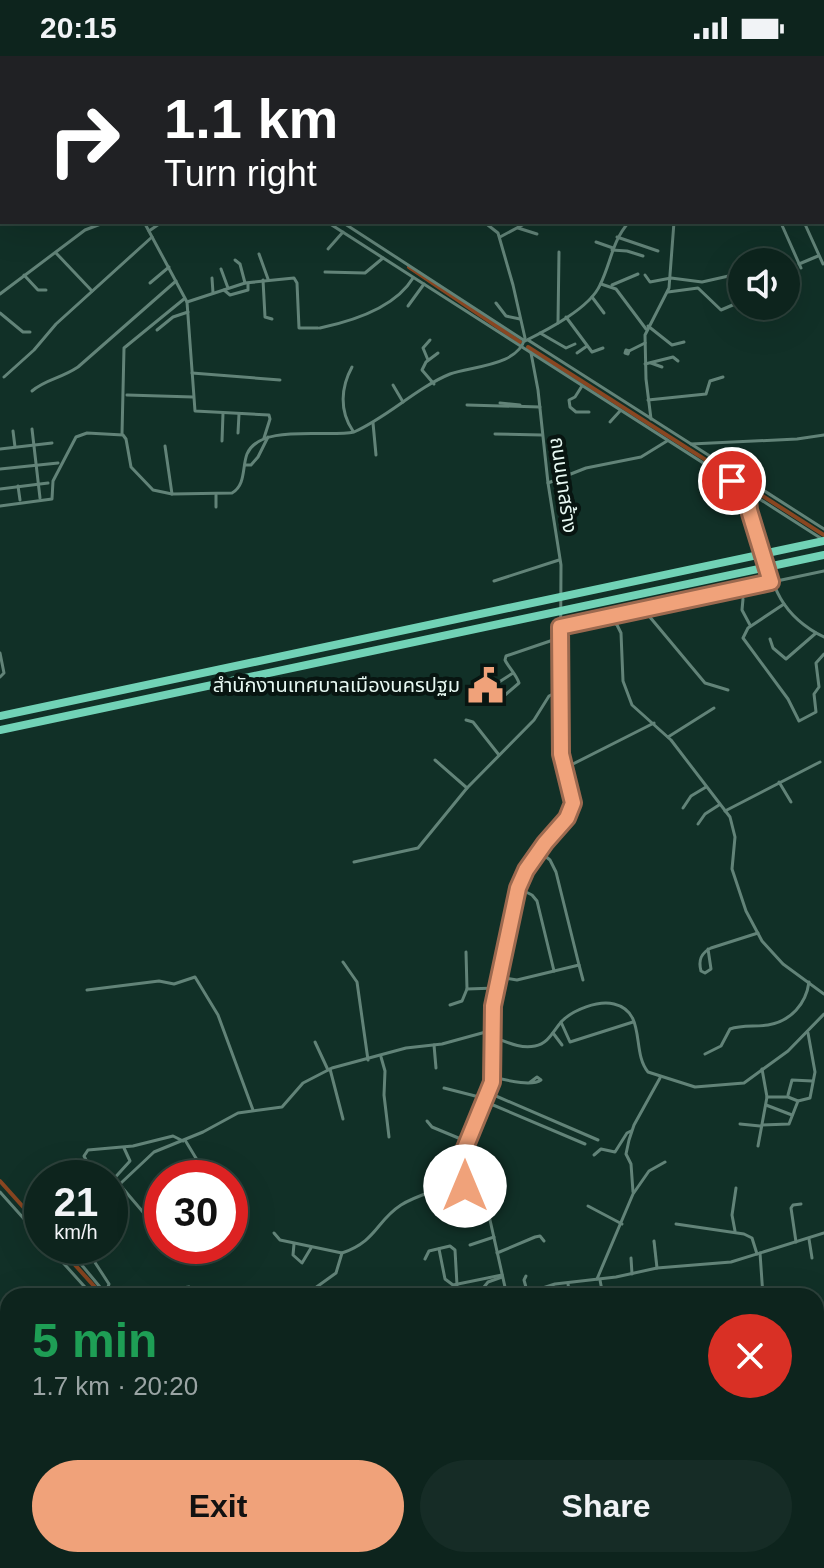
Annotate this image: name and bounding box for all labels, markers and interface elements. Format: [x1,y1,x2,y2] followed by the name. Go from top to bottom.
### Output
[40,11,117,44] text: 20:15
[164,87,338,150] text: 1.1 km
[32,88,136,192] icon: right
[164,153,317,194] text: Turn right
[728,248,800,320] map controls
[728,248,800,320] button: sound
[546,435,582,535] street label: ถนนนาสร้าง
[698,447,766,515] pin
[710,459,754,503] icon: arrive
[467,666,505,704] public building icon: สำนักงานเทศบาลเมืองนครปฐม
[213,674,460,696] place label: สำนักงานเทศบาลเมืองนครปฐม
[423,1144,507,1228] position arrow
[144,1160,248,1264] speed limit sign: 30
[54,1180,98,1224] text: 21
[54,1221,98,1243] text: km/h
[32,1314,157,1367] text: 5 min
[708,1314,792,1398] button: close
[32,1371,198,1401] text: 1.7 km · 20:20
[32,1460,404,1552] button: Exit
[420,1460,792,1552] button: Share

